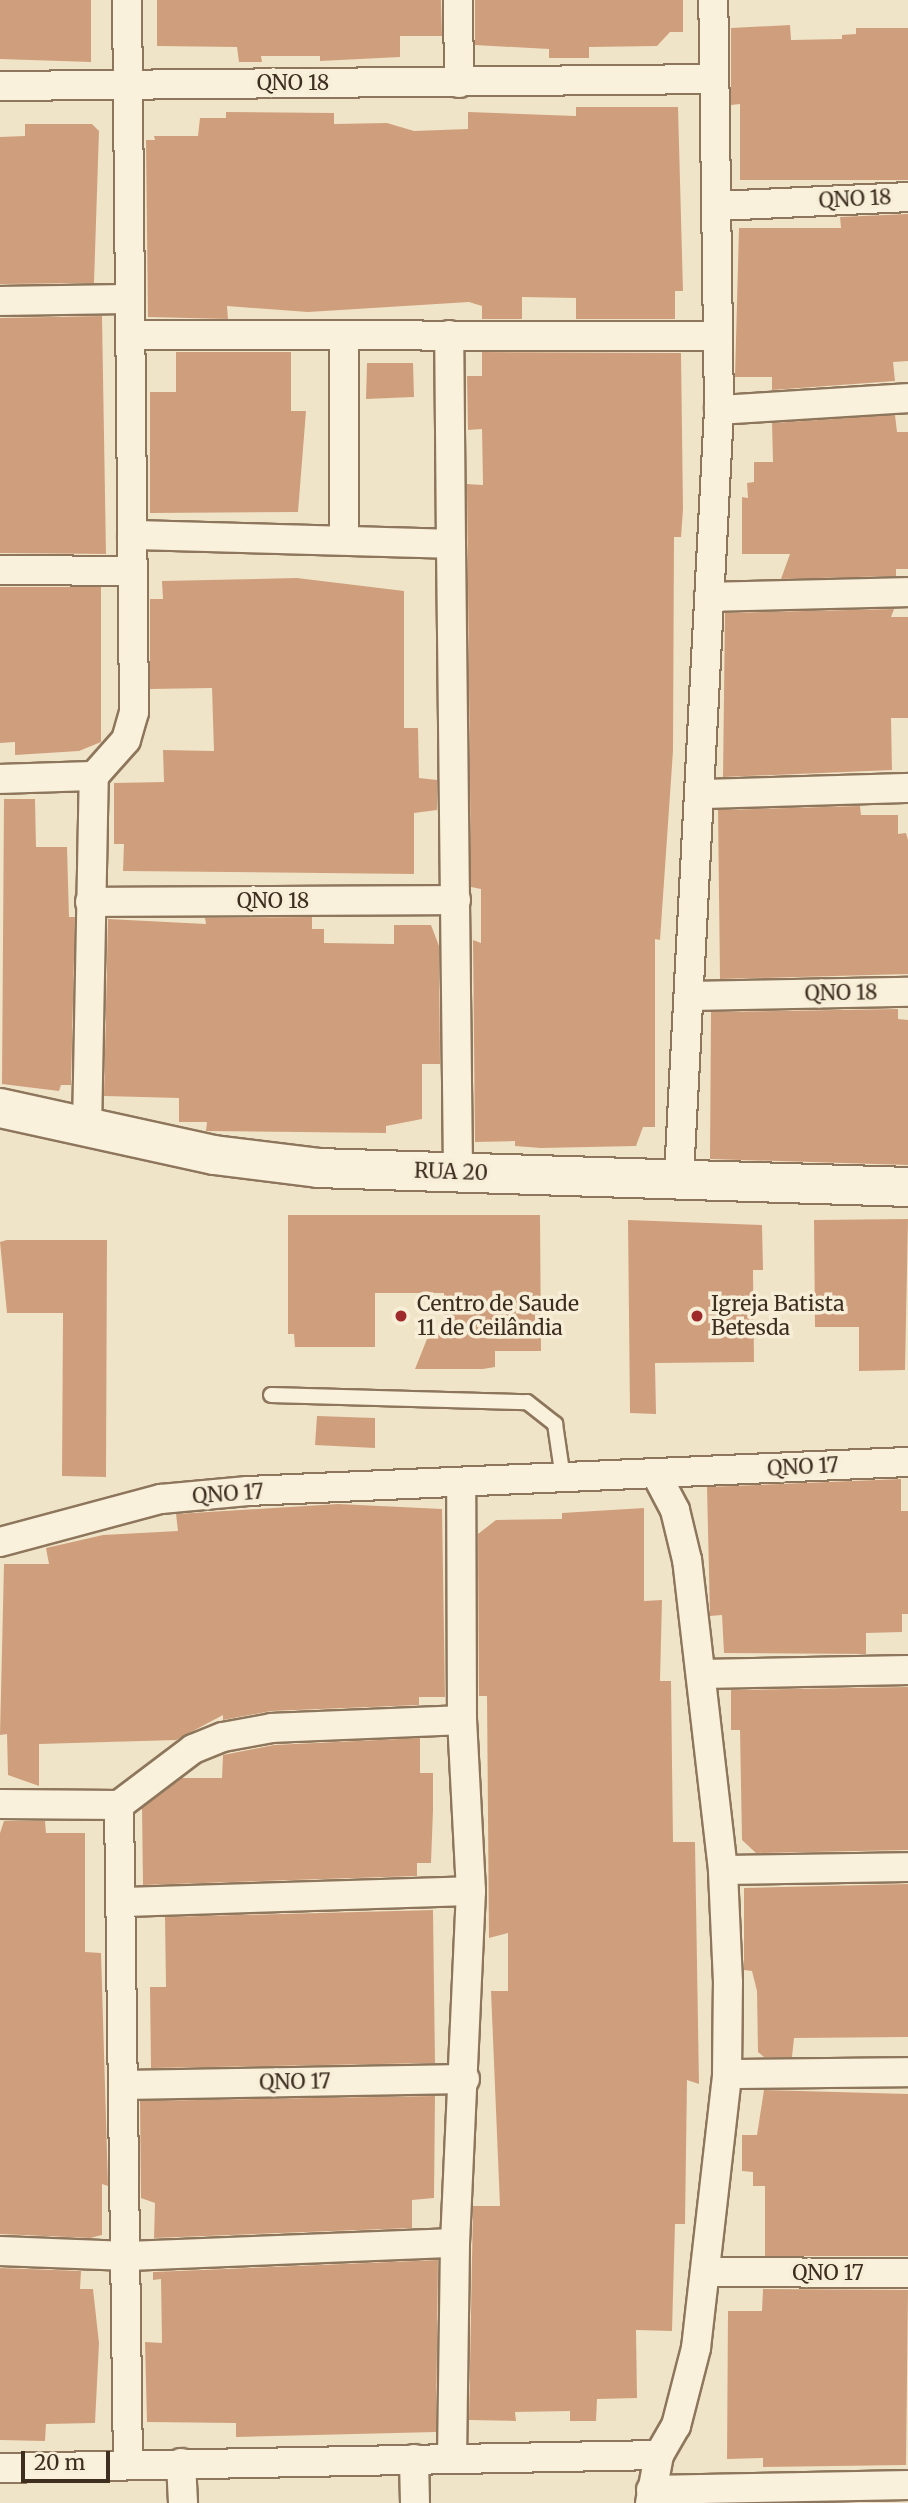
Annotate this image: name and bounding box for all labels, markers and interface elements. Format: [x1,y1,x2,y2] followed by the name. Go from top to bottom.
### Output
[257,70,329,96] street label: QNO 18
[818,185,892,213] street label: QNO 18
[237,888,309,914] street label: QNO 18
[804,980,878,1006] street label: QNO 18
[414,1158,488,1186] street label: RUA 20
[417,1291,579,1341] place label: Centro de Saude 11 de Ceilândia
[711,1291,844,1341] place label: Igreja Batista Betesda
[391,1306,411,1326] marker: Centro de Saude 11 de Ceilândia
[689,1308,705,1324] marker: Igreja Batista Betesda
[767,1453,839,1481] street label: QNO 17
[191,1479,265,1509] street label: QNO 17
[259,2069,331,2095] street label: QNO 17
[792,2260,864,2286] street label: QNO 17
[24,2436,114,2480] scale bar
[34,2449,85,2476] text: 20 m

